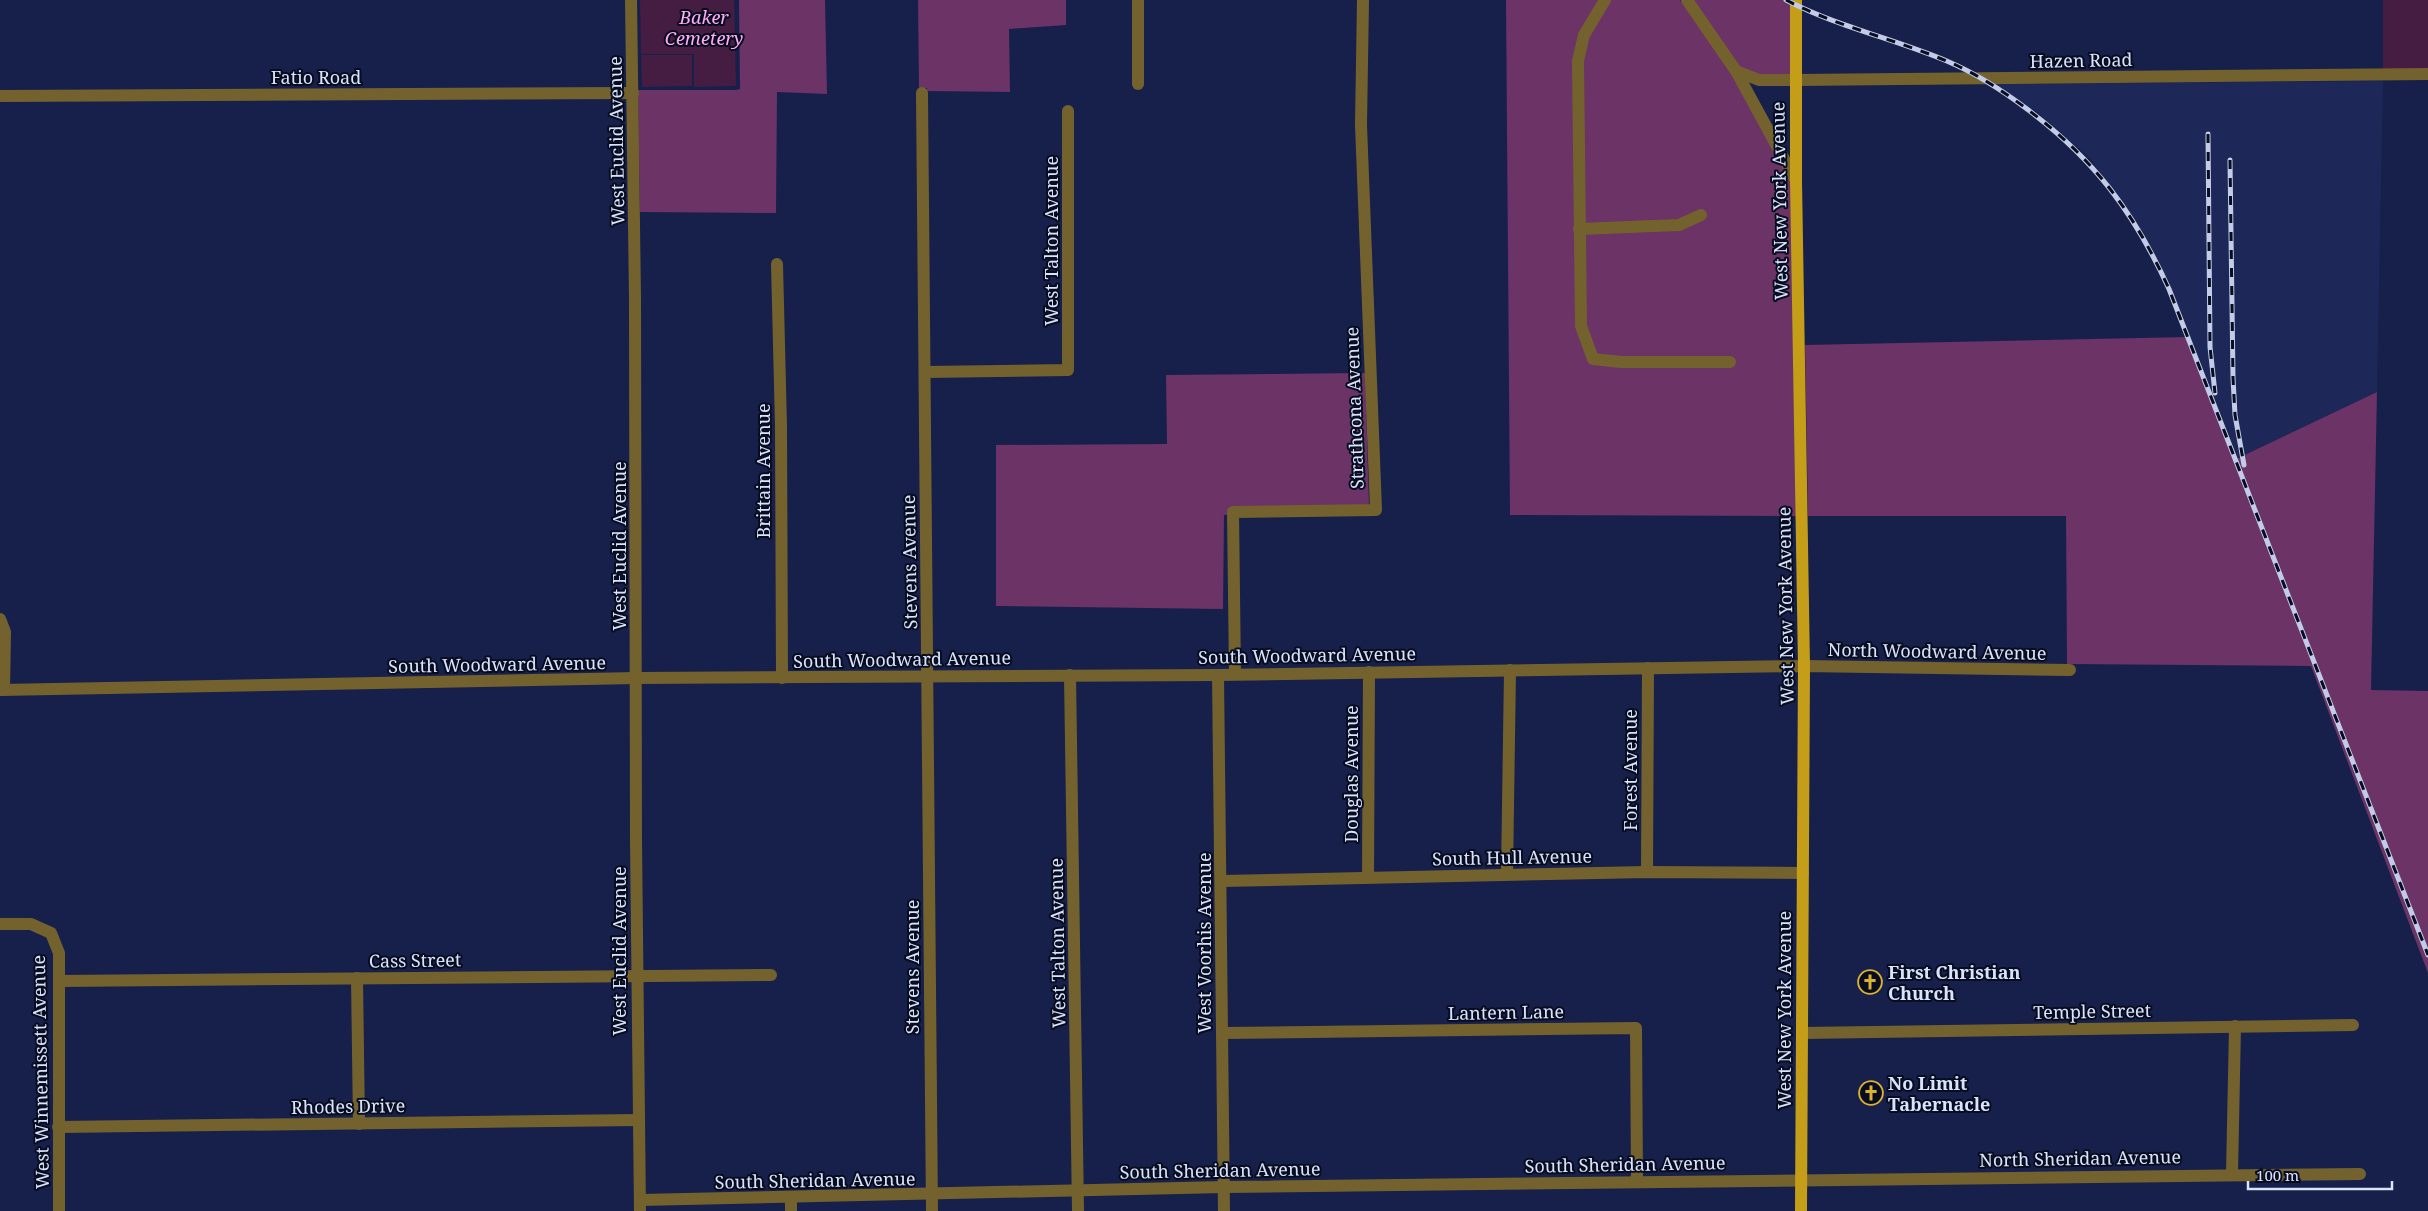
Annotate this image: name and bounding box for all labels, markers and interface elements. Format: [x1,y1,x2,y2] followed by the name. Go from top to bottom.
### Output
[665,5,743,50] park label: Baker Cemetery
[2029,47,2133,73] street label: Hazen Road
[603,56,629,226] street label: West Euclid Avenue
[271,65,361,89] street label: Fatio Road
[1765,102,1793,300] street label: West New York Avenue
[1039,156,1063,326] street label: West Talton Avenue
[1339,327,1369,489] street label: Strathcona Avenue
[751,403,775,539] street label: Brittain Avenue
[607,461,631,631] street label: West Euclid Avenue
[896,495,922,629] street label: Stevens Avenue
[1771,507,1799,705] street label: West New York Avenue
[1827,637,2047,665] street label: North Woodward Avenue
[1198,641,1416,669] street label: South Woodward Avenue
[793,645,1011,673] street label: South Woodward Avenue
[388,650,606,678] street label: South Woodward Avenue
[1339,705,1363,843] street label: Douglas Avenue
[1618,709,1642,831] street label: Forest Avenue
[1432,844,1592,870] street label: South Hull Avenue
[1192,852,1216,1034] street label: West Voorhis Avenue
[1044,858,1070,1028] street label: West Talton Avenue
[607,866,631,1036] street label: West Euclid Avenue
[900,900,924,1034] street label: Stevens Avenue
[1772,911,1796,1109] street label: West New York Avenue
[369,947,461,973] street label: Cass Street
[26,955,54,1189] street label: West Winnemissett Avenue
[1888,960,2020,1005] place label: First Christian Church
[1857,969,1883,995] church icon: First Christian Church
[2033,998,2151,1024] street label: Temple Street
[1448,999,1564,1025] street label: Lantern Lane
[1888,1071,1990,1116] place label: No Limit Tabernacle
[1858,1080,1884,1106] church icon: No Limit Tabernacle
[291,1093,405,1119] street label: Rhodes Drive
[1979,1144,2181,1172] street label: North Sheridan Avenue
[1524,1150,1726,1178] street label: South Sheridan Avenue
[1119,1156,1321,1184] street label: South Sheridan Avenue
[2248,1158,2392,1190] scale bar
[2256,1165,2299,1185] text: 100 m
[714,1166,916,1194] street label: South Sheridan Avenue

